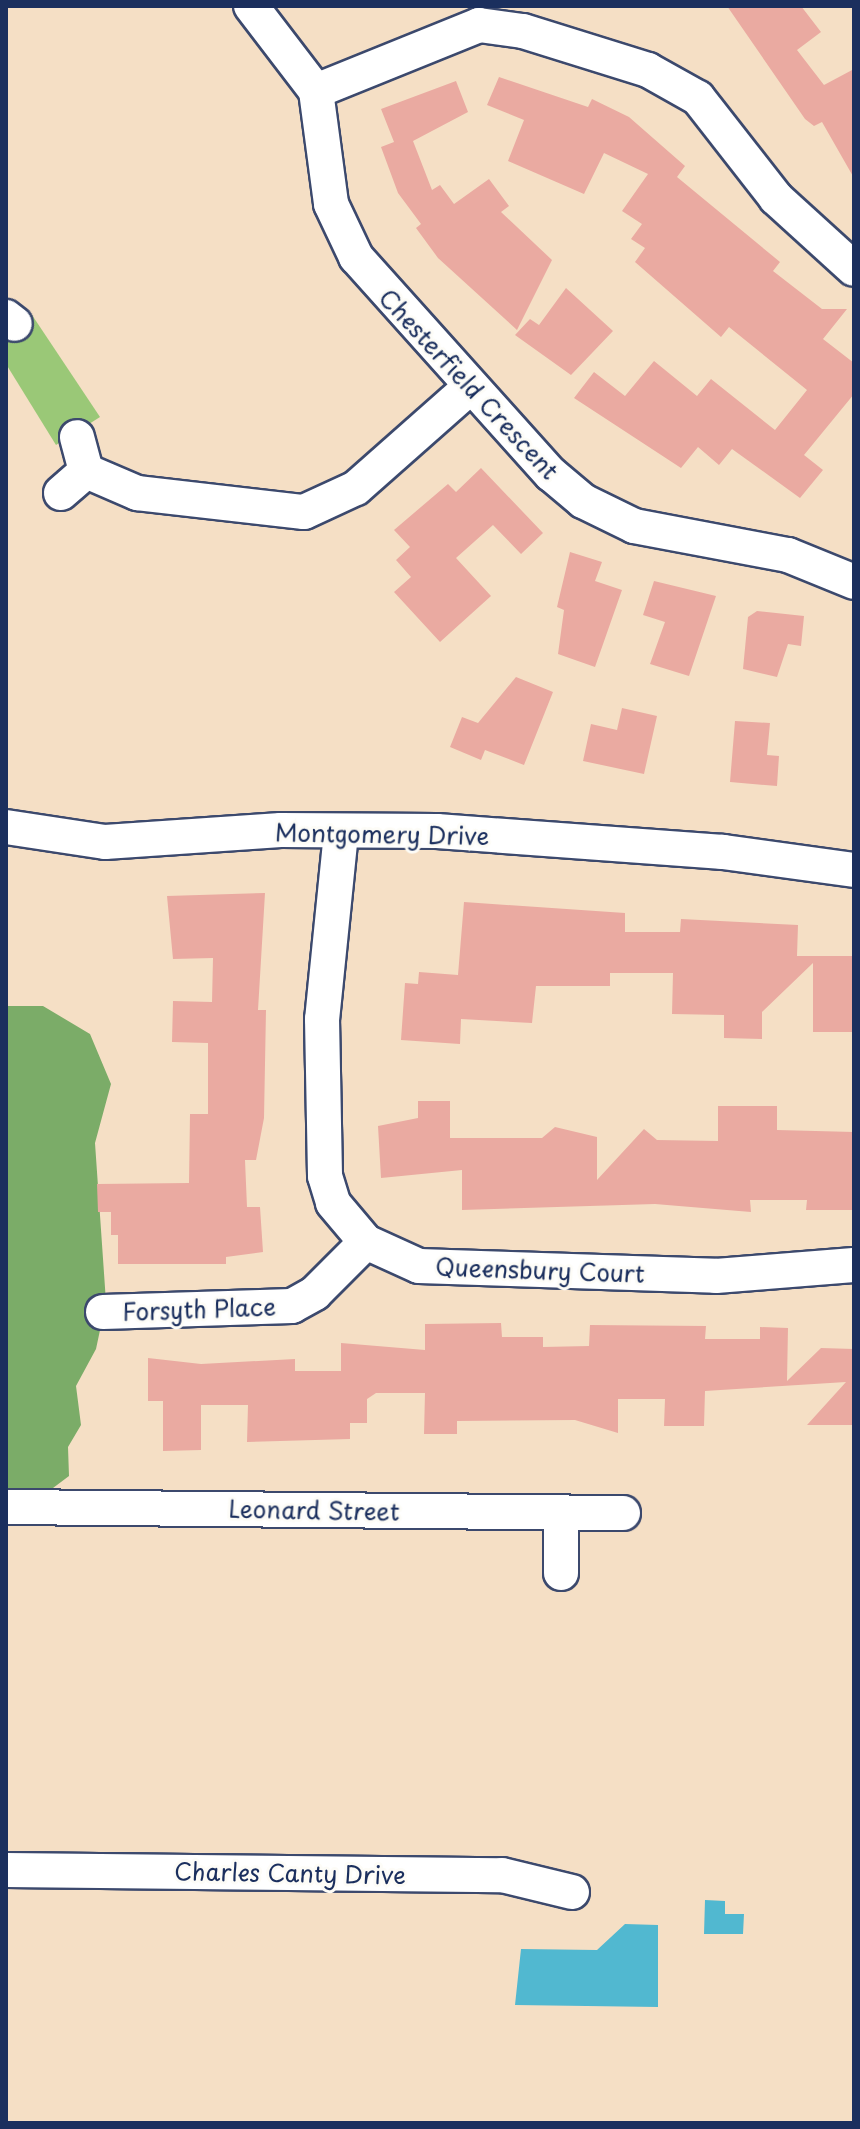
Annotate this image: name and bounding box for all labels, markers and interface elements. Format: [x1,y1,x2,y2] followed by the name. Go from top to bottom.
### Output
[374,283,564,485] street label: Chesterfield Crescent
[275,818,489,850] street label: Montgomery Drive
[435,1252,645,1288] street label: Queensbury Court
[121,1292,277,1326] street label: Forsyth Place
[227,1494,401,1526] street label: Leonard Street
[172,1857,408,1889] street label: Charles Canty Drive

